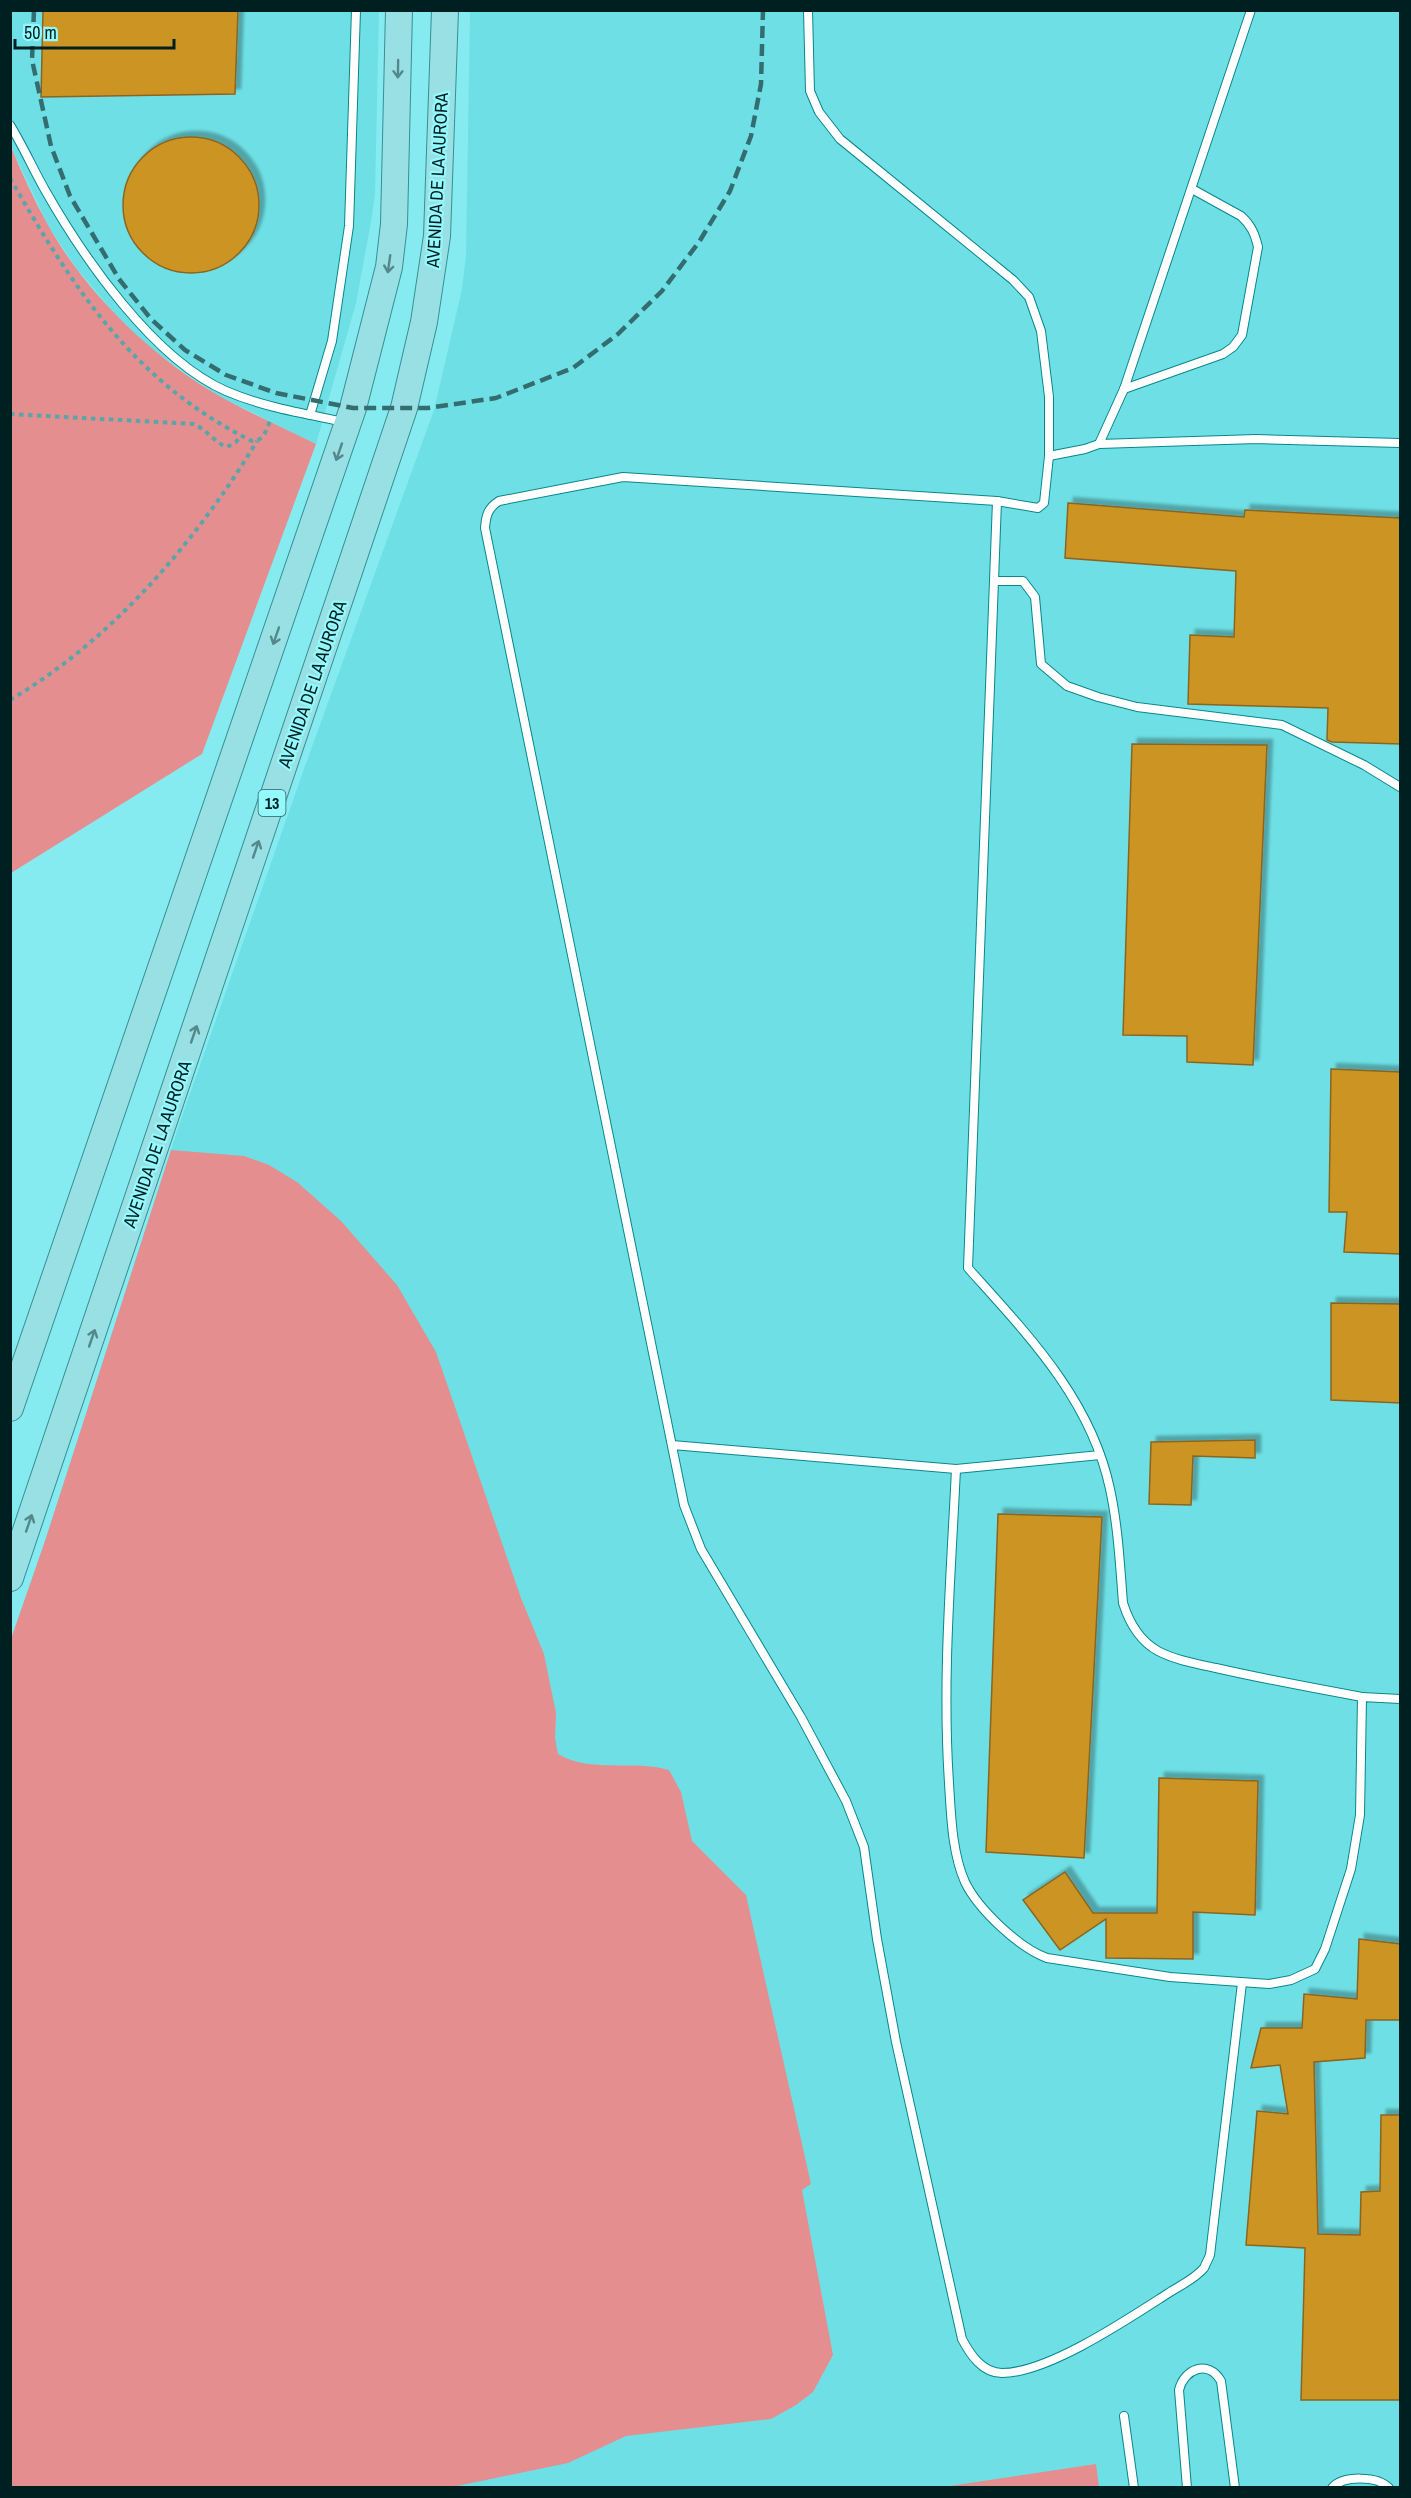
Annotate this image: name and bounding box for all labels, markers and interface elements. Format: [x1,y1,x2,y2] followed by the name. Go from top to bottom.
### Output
[15,12,174,50] scale bar
[24,20,57,45] text: 50 m
[392,58,403,78] one-way arrow
[420,92,454,269] street label: AVENIDA DE LA AURORA
[384,253,395,273] one-way arrow
[333,442,344,461] one-way arrow
[271,597,352,772] street label: AVENIDA DE LA AURORA
[269,626,280,645] one-way arrow
[258,790,286,816] road number: 13
[252,840,263,859] one-way arrow
[190,1025,201,1044] one-way arrow
[116,1057,197,1232] street label: AVENIDA DE LA AURORA
[87,1329,98,1348] one-way arrow
[25,1514,36,1533] one-way arrow

